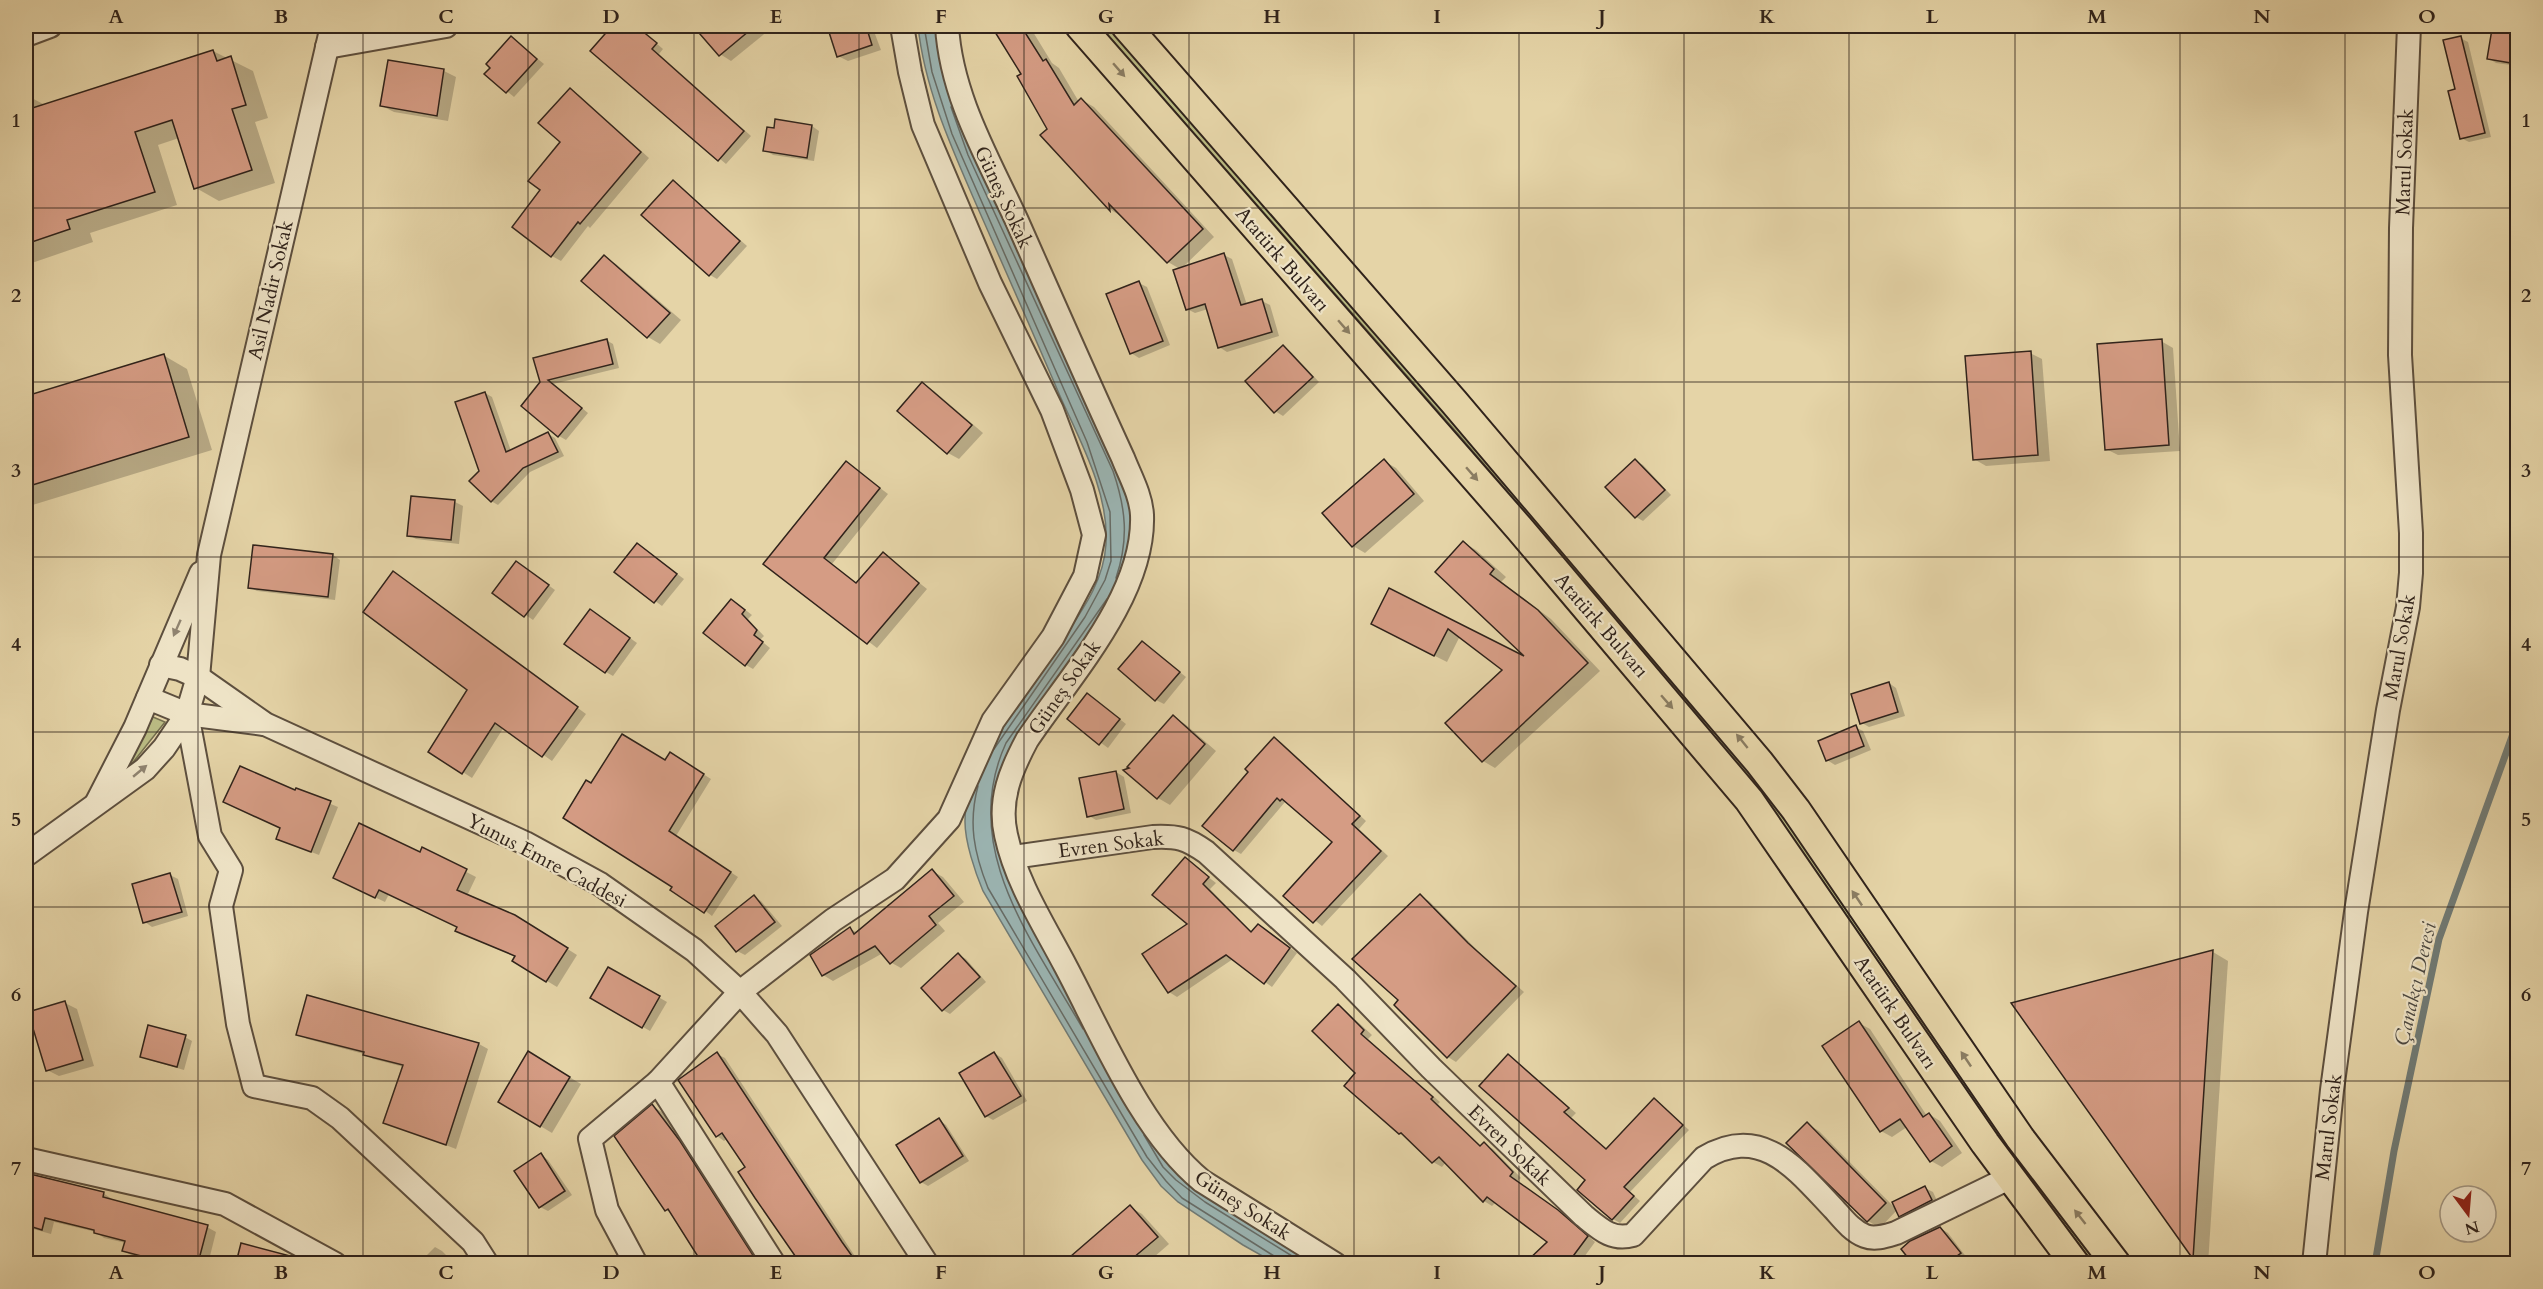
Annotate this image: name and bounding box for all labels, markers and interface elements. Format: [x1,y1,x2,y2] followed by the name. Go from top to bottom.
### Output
[108,3,124,30] text: A
[274,3,288,30] text: B
[438,3,454,30] text: C
[602,3,620,30] text: D
[770,3,782,30] text: E
[935,3,947,30] text: F
[1098,3,1114,30] text: G
[1263,3,1281,30] text: H
[1433,3,1441,30] text: I
[1595,3,1606,30] text: J
[1759,3,1776,30] text: K
[1926,3,1939,30] text: L
[2087,3,2107,30] text: M
[2253,3,2271,30] text: N
[2418,3,2436,30] text: O
[1112,62,1125,77] one-way arrow
[11,107,21,134] text: 1
[2521,107,2531,134] text: 1
[2389,108,2420,216] street label: Marul Sokak
[968,142,1039,253] street label: Güneş Sokak
[1229,201,1336,318] street label: Atatürk Bulvarı
[241,217,300,363] street label: Asil Nadir Sokak
[11,282,21,309] text: 2
[2521,282,2531,309] text: 2
[1337,319,1350,335] one-way arrow
[11,457,21,484] text: 3
[2521,457,2531,484] text: 3
[1465,466,1478,481] one-way arrow
[1548,567,1655,684] street label: Atatürk Bulvarı
[2377,592,2422,702] street label: Marul Sokak
[172,619,181,637] one-way arrow
[11,631,21,658] text: 4
[2521,631,2531,658] text: 4
[1022,634,1107,740] street label: Güneş Sokak
[1661,694,1674,710] one-way arrow
[1736,733,1748,748] one-way arrow
[132,765,148,778] one-way arrow
[11,806,21,833] text: 5
[2521,806,2531,833] text: 5
[462,807,632,914] street label: Yunus Emre Caddesi
[1057,825,1166,864] street label: Evren Sokak
[1852,890,1863,906] one-way arrow
[2387,919,2444,1049] water label: Çanakçı Deresi
[1848,950,1944,1075] street label: Atatürk Bulvarı
[11,981,21,1008] text: 6
[2521,981,2531,1008] text: 6
[1960,1052,1972,1068] one-way arrow
[2309,1072,2348,1182] street label: Marul Sokak
[1462,1099,1558,1192] street label: Evren Sokak
[11,1155,21,1182] text: 7
[2521,1155,2531,1182] text: 7
[1189,1164,1297,1247] street label: Güneş Sokak
[2438,1184,2498,1244] north arrow
[2075,1210,2087,1225] one-way arrow
[2462,1215,2482,1240] text: N
[108,1259,124,1286] text: A
[274,1259,288,1286] text: B
[438,1259,454,1286] text: C
[602,1259,620,1286] text: D
[770,1259,782,1286] text: E
[935,1259,947,1286] text: F
[1098,1259,1114,1286] text: G
[1263,1259,1281,1286] text: H
[1433,1259,1441,1286] text: I
[1595,1259,1606,1286] text: J
[1759,1259,1776,1286] text: K
[1926,1259,1939,1286] text: L
[2087,1259,2107,1286] text: M
[2253,1259,2271,1286] text: N
[2418,1259,2436,1286] text: O

